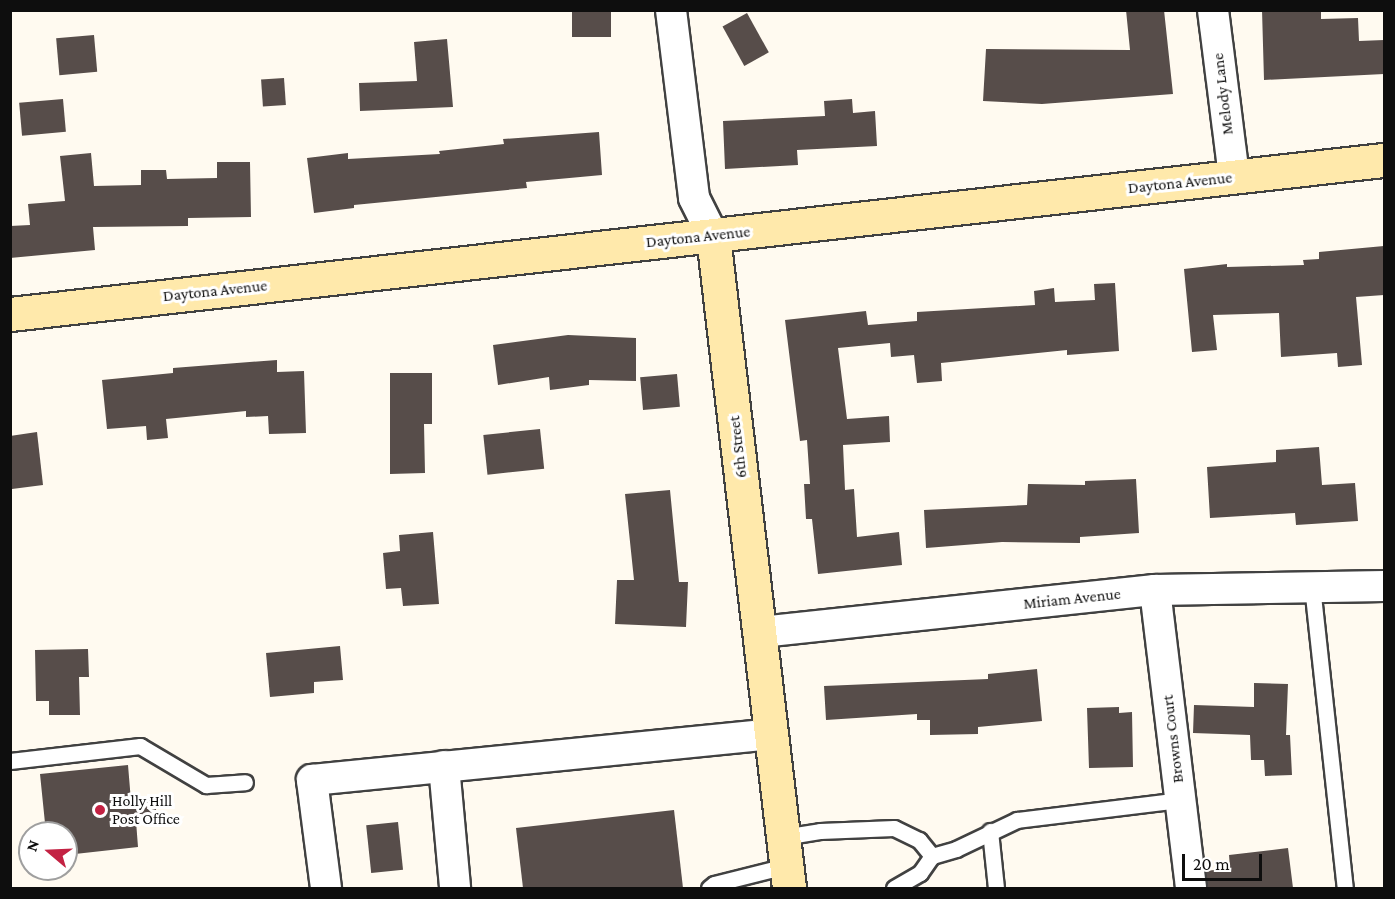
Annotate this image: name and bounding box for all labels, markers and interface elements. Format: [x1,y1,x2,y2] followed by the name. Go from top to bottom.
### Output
[1208,52,1238,136] street label: Melody Lane
[1127,168,1233,198] street label: Daytona Avenue
[645,222,751,252] street label: Daytona Avenue
[162,276,268,306] street label: Daytona Avenue
[725,415,751,479] street label: 6th Street
[1022,584,1122,614] street label: Miriam Avenue
[1158,694,1188,784] street label: Browns Court
[112,791,180,829] place label: Holly Hill Post Office
[93,803,107,817] marker: Holly Hill Post Office
[18,821,78,881] north arrow
[23,838,42,854] text: N
[1185,842,1264,880] scale bar
[1193,854,1230,874] text: 20 m

